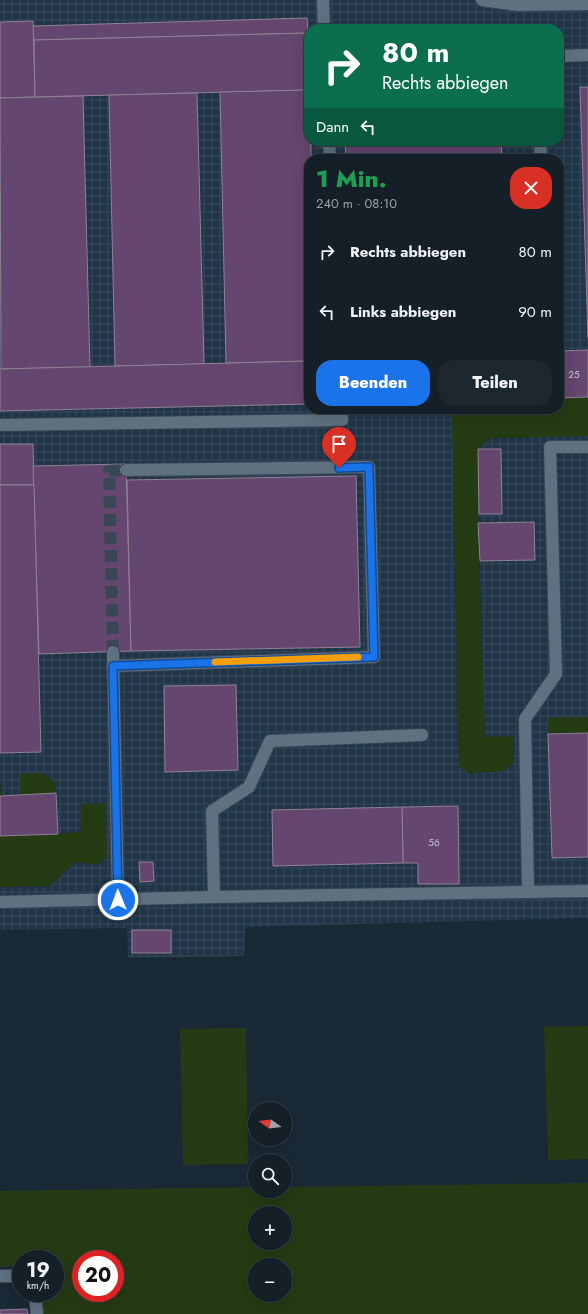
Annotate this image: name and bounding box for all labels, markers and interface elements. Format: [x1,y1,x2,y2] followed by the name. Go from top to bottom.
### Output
[382,32,449,73] text: 80 m
[316,40,368,92] icon: right
[382,70,509,96] text: Rechts abbiegen
[316,116,349,138] text: Dann
[357,116,379,138] icon: left
[316,161,387,196] text: 1 Min.
[510,167,552,209] button: close
[316,194,397,213] text: 240 m · 08:10
[316,241,338,263] icon: right
[350,241,466,263] text: Rechts abbiegen
[519,241,552,263] text: 80 m
[316,301,338,323] icon: left
[350,301,456,323] text: Links abbiegen
[518,301,552,323] text: 90 m
[316,360,430,406] button: Beenden
[438,360,552,406] button: Teilen
[568,367,580,382] house number: 25
[322,427,356,468] pin
[328,433,350,455] icon: arrive
[428,835,440,850] house number: 56
[97,879,139,921] position arrow
[248,1102,292,1146] north arrow
[248,1102,292,1302] map controls
[248,1154,292,1198] button: search
[248,1206,292,1250] button: +
[72,1250,124,1302] speed limit sign: 20
[26,1256,50,1285] text: 19
[248,1258,292,1302] button: −
[27,1278,49,1293] text: km/h

